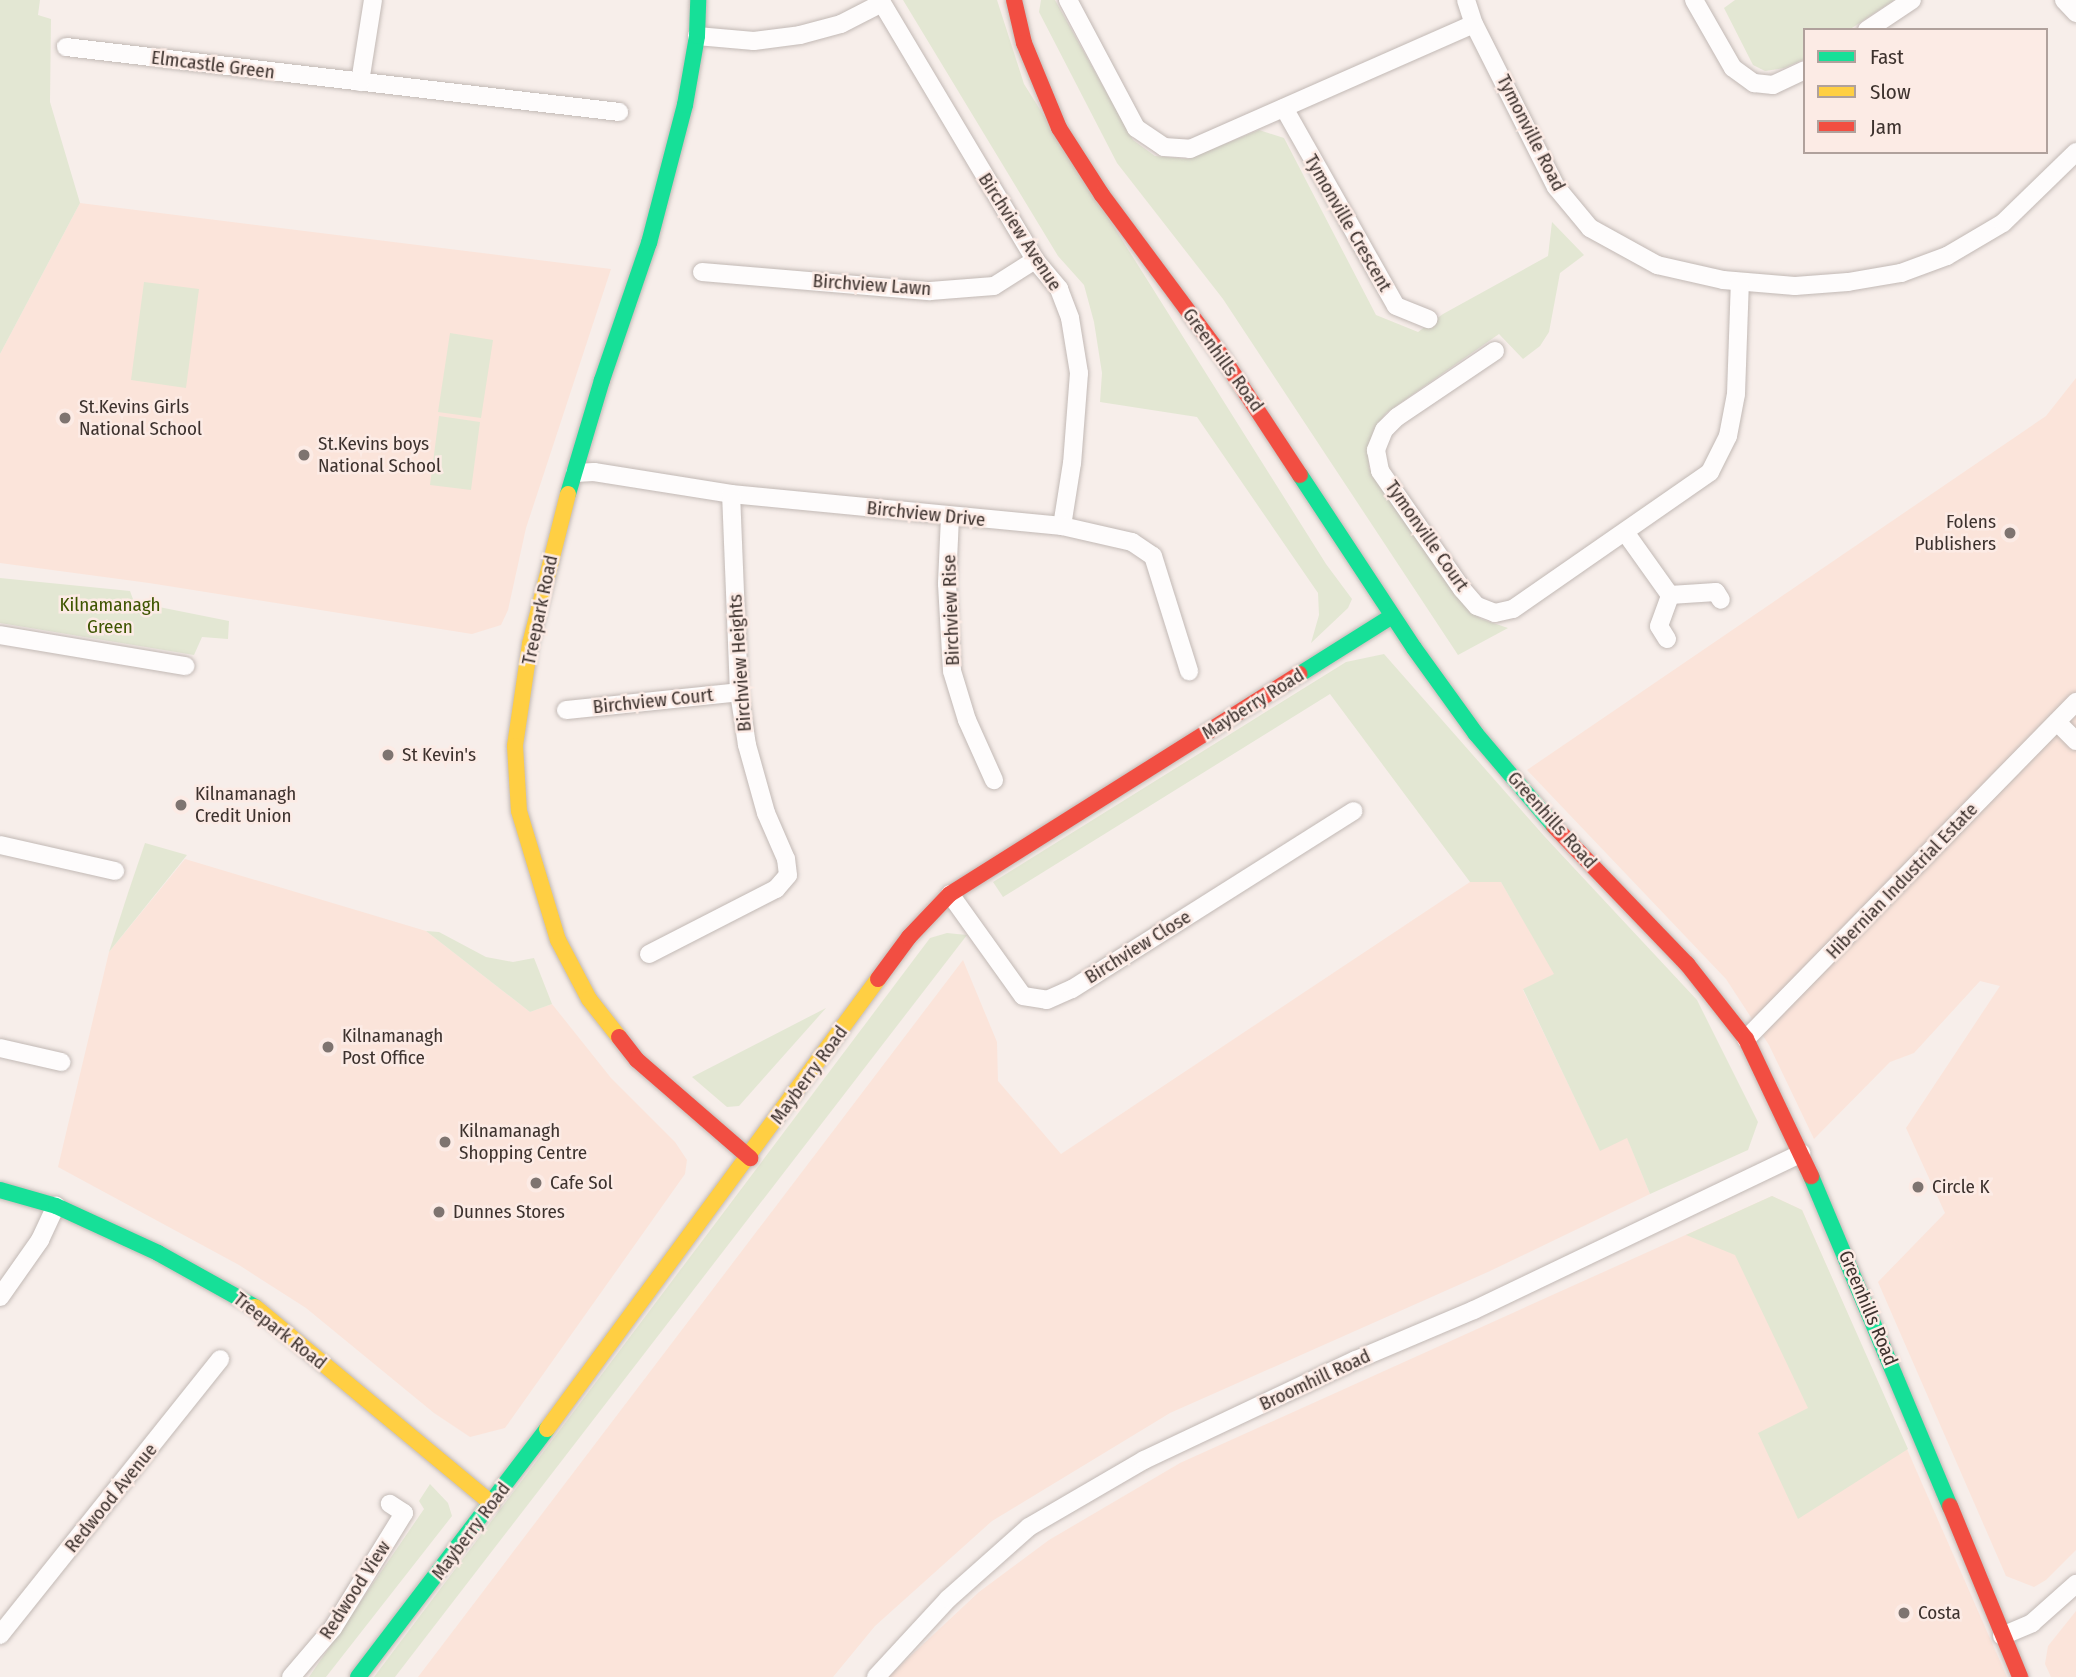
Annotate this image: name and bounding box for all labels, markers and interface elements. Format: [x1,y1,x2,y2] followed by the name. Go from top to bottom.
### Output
[1803,28,2048,154] legend
[1870,44,1904,70] text: Fast
[150,46,276,84] street label: Elmcastle Green
[1492,71,1570,195] street label: Tymonville Road
[1870,79,1911,105] text: Slow
[1870,114,1902,140] text: Jam
[1300,150,1396,296] street label: Tymonville Crescent
[973,169,1067,295] street label: Birchview Avenue
[812,269,932,301] street label: Birchview Lawn
[1178,304,1268,416] street label: Greenhills Road
[79,396,202,440] place label: St.Kevins Girls National School
[57,410,73,426] marker: St.Kevins Girls National School
[318,433,441,477] place label: St.Kevins boys National School
[296,447,312,463] marker: St.Kevins boys National School
[1380,476,1474,596] street label: Tymonville Court
[866,496,986,532] street label: Birchview Drive
[1915,511,1996,555] place label: Folens Publishers
[2002,525,2018,541] marker: Folens Publishers
[517,553,563,667] street label: Treepark Road
[938,554,964,666] street label: Birchview Rise
[724,593,756,733] street label: Birchview Heights
[59,594,161,638] park label: Kilnamanagh Green
[1198,664,1308,744] street label: Mayberry Road
[592,683,714,719] street label: Birchview Court
[402,744,476,766] place label: St Kevin's
[380,747,396,763] marker: St Kevin's
[1503,767,1601,873] street label: Greenhills Road
[195,783,296,827] place label: Kilnamanagh Credit Union
[173,797,189,813] marker: Kilnamanagh Credit Union
[1822,798,1982,964] street label: Hibernian Industrial Estate
[1081,905,1195,989] street label: Birchview Close
[766,1021,852,1129] street label: Mayberry Road
[342,1025,443,1069] place label: Kilnamanagh Post Office
[320,1039,336,1055] marker: Kilnamanagh Post Office
[459,1120,587,1164] place label: Kilnamanagh Shopping Centre
[437,1134,453,1150] marker: Kilnamanagh Shopping Centre
[550,1172,613,1194] place label: Cafe Sol
[528,1175,544,1191] marker: Cafe Sol
[1932,1176,1989,1198] place label: Circle K
[1910,1179,1926,1195] marker: Circle K
[453,1201,565,1223] place label: Dunnes Stores
[431,1204,447,1220] marker: Dunnes Stores
[1834,1247,1902,1369] street label: Greenhills Road
[229,1288,331,1374] street label: Treepark Road
[1256,1344,1374,1416] street label: Broomhill Road
[60,1439,162,1557] street label: Redwood Avenue
[427,1478,515,1584] street label: Mayberry Road
[315,1536,395,1644] street label: Redwood View
[1918,1602,1961,1624] place label: Costa
[1896,1605,1912,1621] marker: Costa

